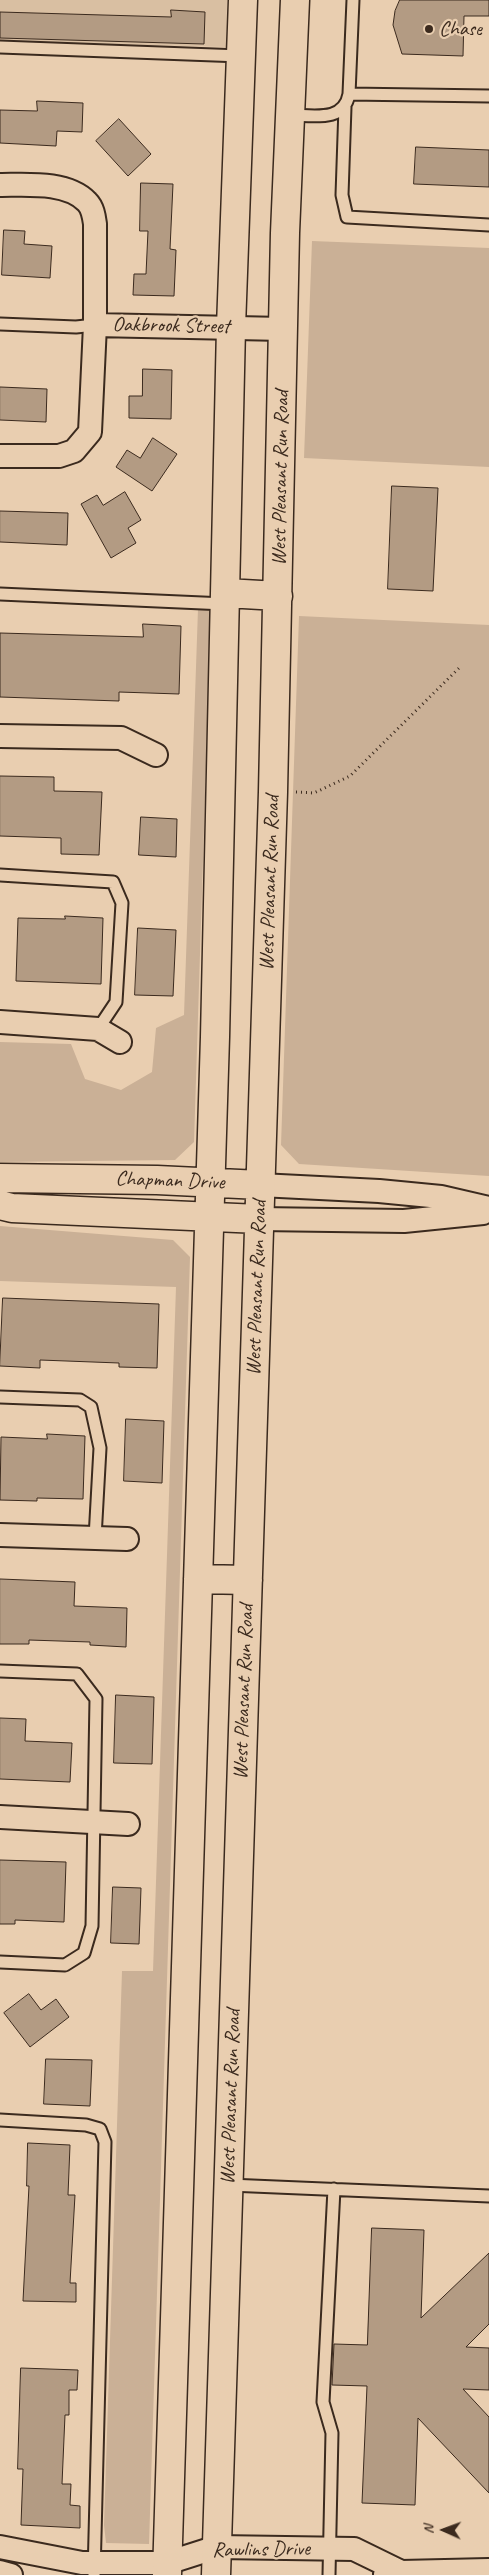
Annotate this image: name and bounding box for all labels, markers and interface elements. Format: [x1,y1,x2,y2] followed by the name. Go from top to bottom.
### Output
[439,16,482,42] place label: Chase
[423,23,435,35] marker: Chase
[112,312,230,340] street label: Oakbrook Street
[267,390,295,566] street label: West Pleasant Run Road
[254,795,286,971] street label: West Pleasant Run Road
[115,1167,225,1195] street label: Chapman Drive
[241,1200,273,1376] street label: West Pleasant Run Road
[228,1604,260,1780] street label: West Pleasant Run Road
[215,2009,247,2185] street label: West Pleasant Run Road
[419,2505,469,2555] north arrow
[420,2525,437,2534] text: N
[212,2537,310,2563] street label: Rawlins Drive

